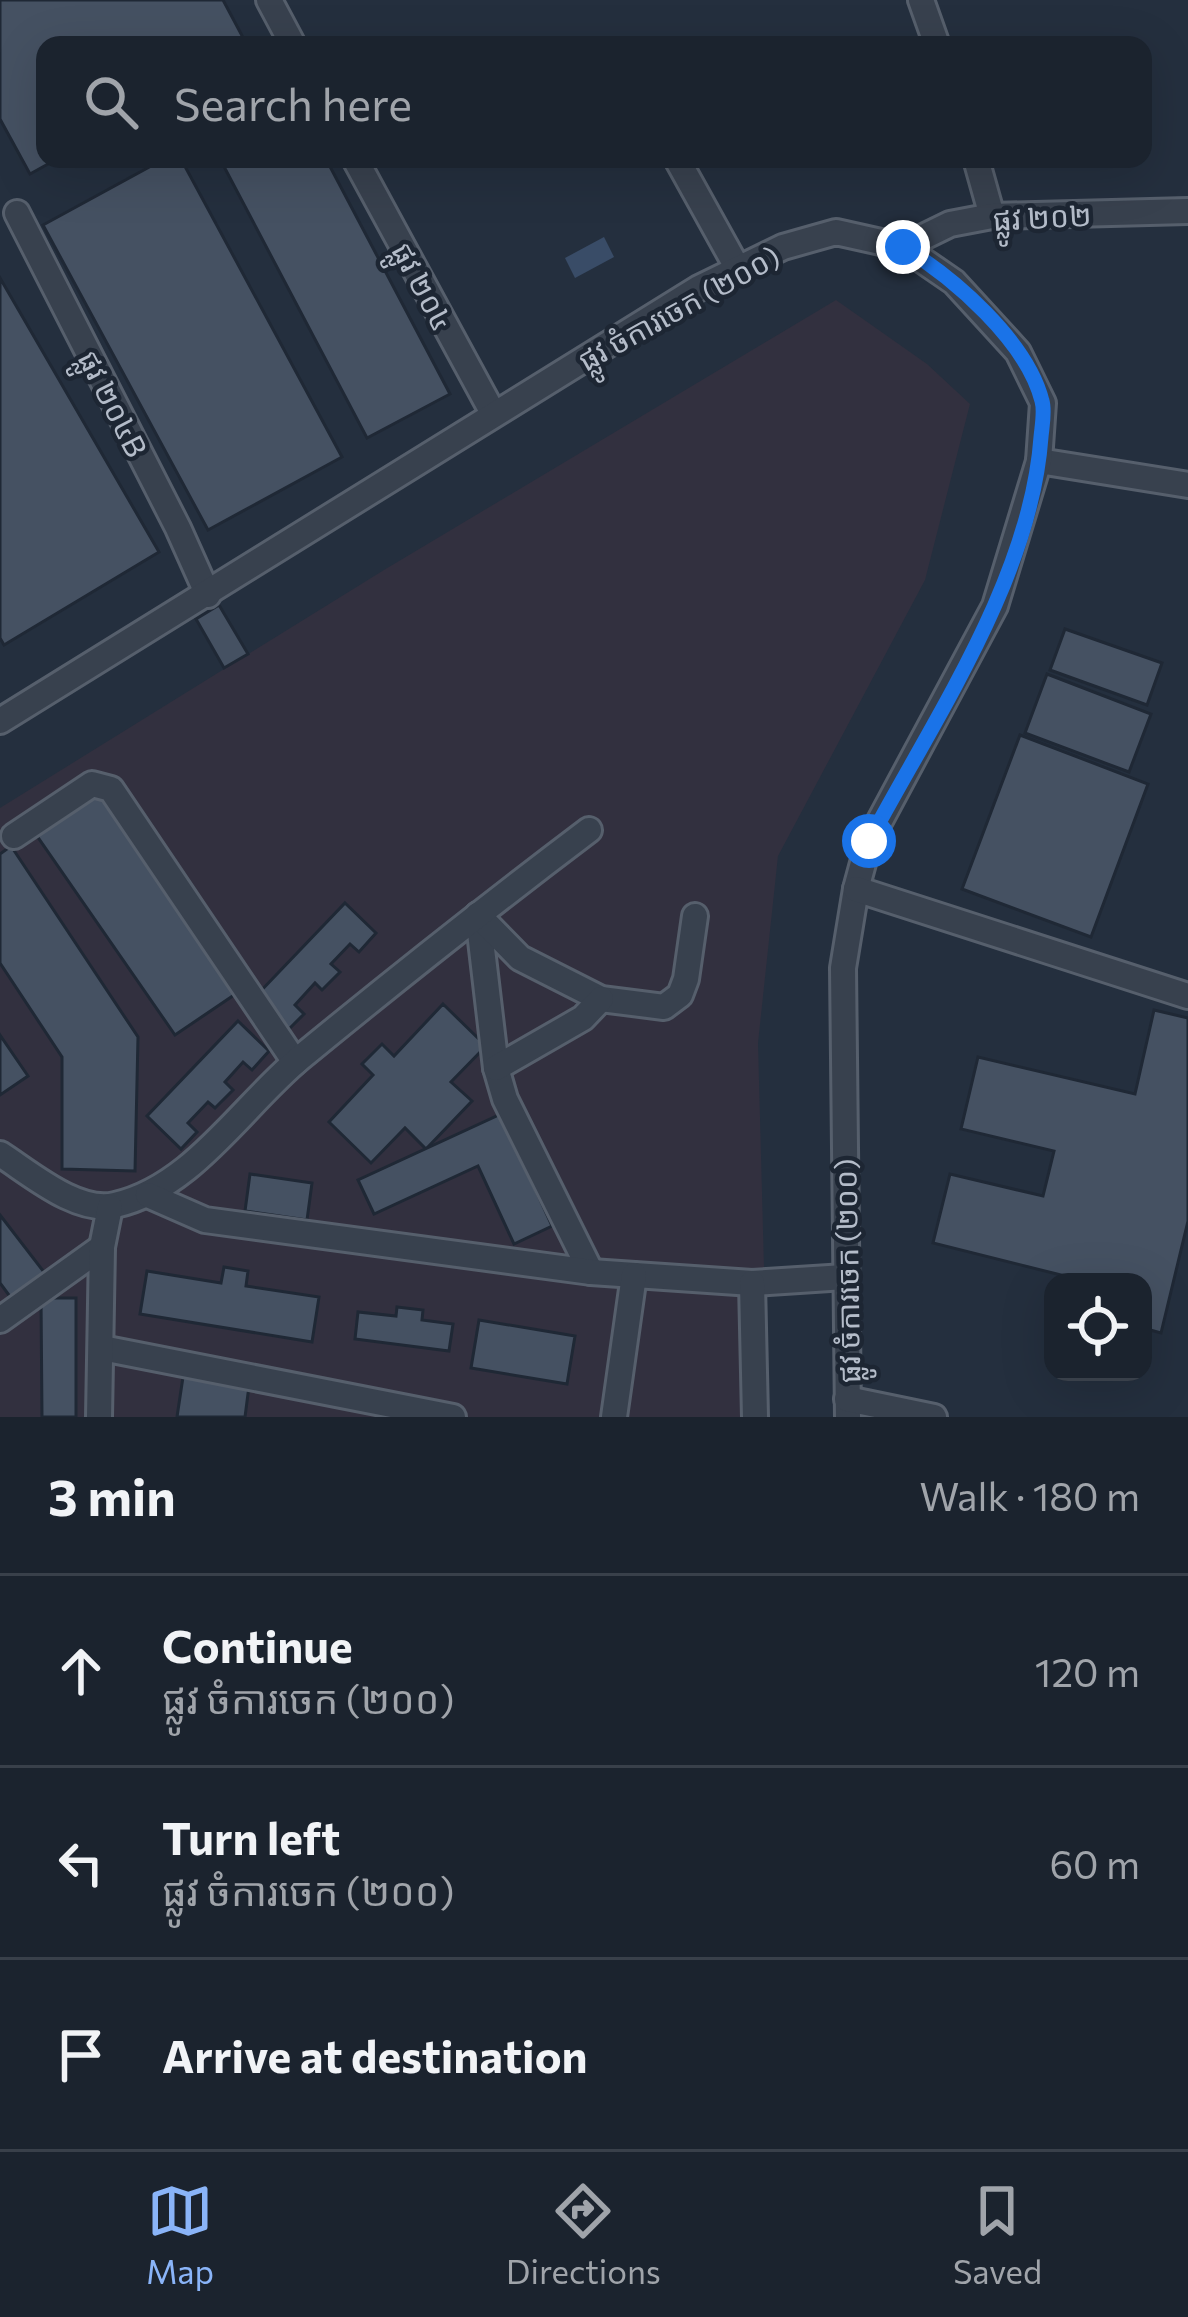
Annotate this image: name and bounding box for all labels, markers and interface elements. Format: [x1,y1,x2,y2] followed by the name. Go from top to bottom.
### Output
[36,36,1152,168] search box
[78,69,144,135] icon: search
[174,75,412,130] text: Search here
[992,195,1093,247] street label: ផ្លូវ ២០២
[876,220,930,274] route end
[377,235,463,341] street label: ផ្លូវ ២០៤
[571,236,790,386] street label: ផ្លូវ ចំការចេក (២០០)
[63,344,156,467] street label: ផ្លូវ ២០៤B
[842,814,896,868] route start
[826,1158,876,1384] street label: ផ្លូវ ចំការចេក (២០០)
[1044,1273,1152,1381] map controls
[1044,1273,1152,1381] button: locate
[48,1464,176,1527] text: 3 min
[919,1471,1140,1519] text: Walk · 180 m
[162,1617,353,1672] text: Continue
[48,1638,114,1704] icon: ahead
[1035,1647,1140,1695] text: 120 m
[162,1674,455,1722] text: ផ្លូវ ចំការចេក (២០០)
[162,1809,340,1864] text: Turn left
[48,1830,114,1896] icon: left
[1049,1839,1140,1887] text: 60 m
[162,1866,455,1914] text: ផ្លូវ ចំការចេក (២០០)
[48,2022,114,2088] icon: arrive
[162,2027,588,2082] text: Arrive at destination
[146,2178,214,2291] tab: Map
[506,2178,661,2291] tab: Directions
[953,2178,1042,2291] tab: Saved

